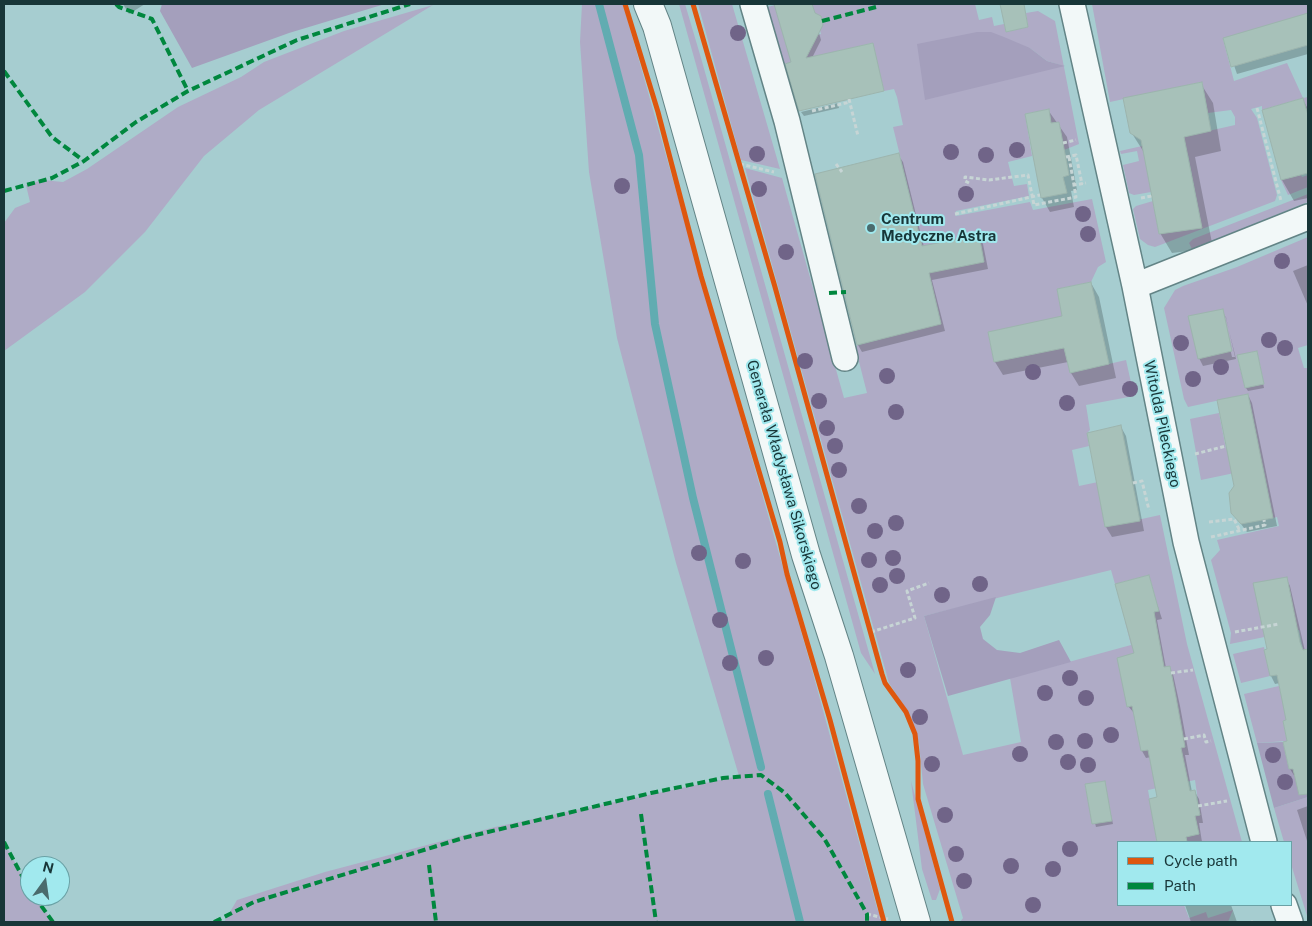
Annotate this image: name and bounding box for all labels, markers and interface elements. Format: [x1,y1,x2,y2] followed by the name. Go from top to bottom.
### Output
[881,210,996,245] place label: Centrum Medyczne Astra
[865,222,877,234] marker: Centrum Medyczne Astra
[743,358,825,592] street label: Generała Władysława Sikorskiego
[1140,359,1184,489] street label: Witolda Pileckiego
[1117,841,1292,906] legend
[1164,852,1238,869] text: Cycle path
[20,856,70,906] north arrow
[41,858,56,877] text: N
[1164,877,1196,894] text: Path

